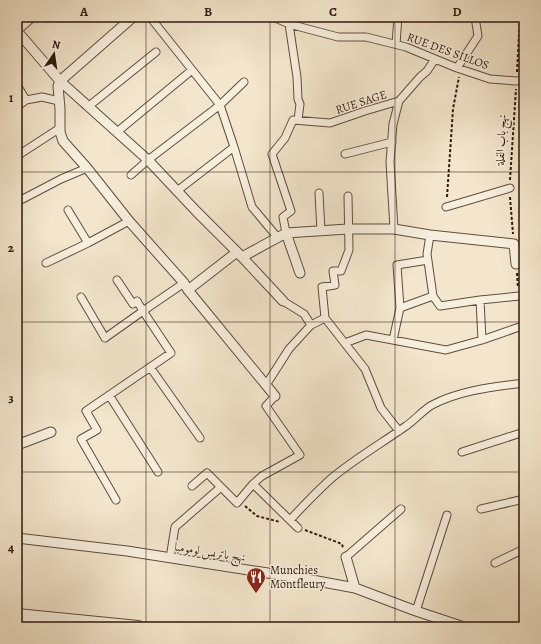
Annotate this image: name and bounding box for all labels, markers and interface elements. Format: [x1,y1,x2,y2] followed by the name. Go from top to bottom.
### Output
[79,3,89,20] text: A
[204,3,212,20] text: B
[329,3,337,20] text: C
[452,3,462,20] text: D
[405,29,491,73] street label: RUE DES SILLOS
[34,34,74,74] north arrow
[51,37,62,53] text: N
[333,86,389,118] street label: RUE SAGE
[9,89,14,106] text: 1
[492,114,513,167] street label: نهج باب الفلة
[8,239,15,256] text: 2
[8,389,14,406] text: 3
[173,538,247,568] street label: نهج باتريس لومومبا
[8,539,14,556] text: 4
[270,562,326,592] place label: Munchies Montfleury
[245,566,267,594] restaurant icon: Munchies Montfleury

